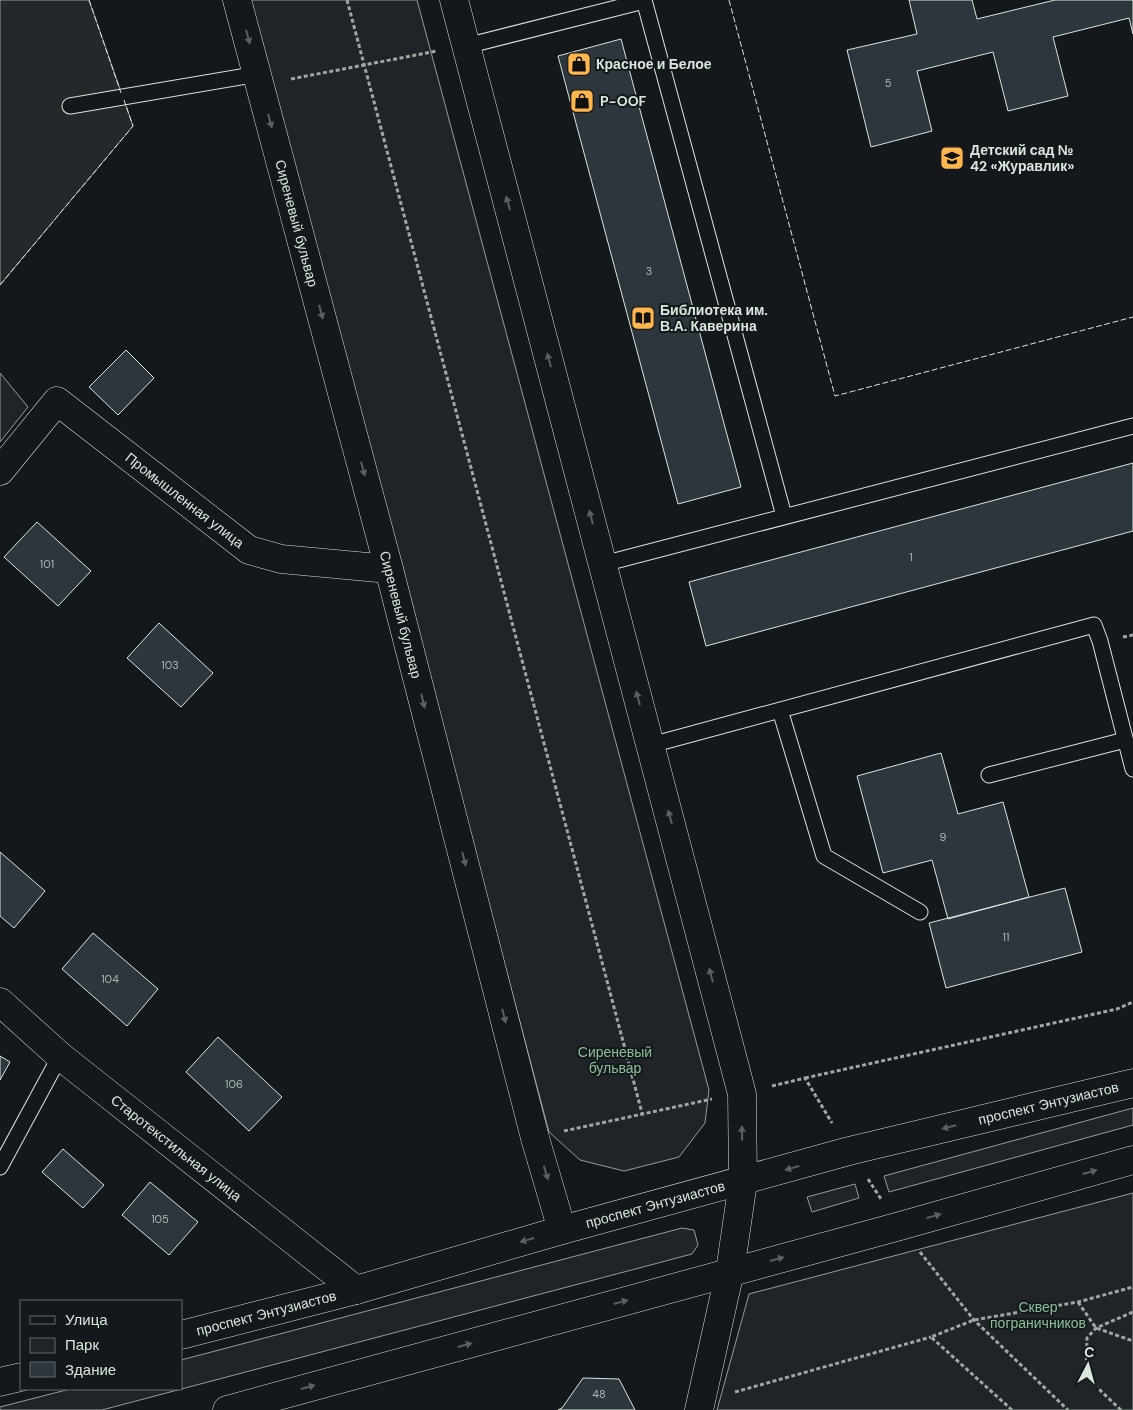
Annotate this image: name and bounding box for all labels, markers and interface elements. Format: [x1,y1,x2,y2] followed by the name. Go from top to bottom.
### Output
[244,30,252,45] one-way arrow
[566,51,592,77] shop icon: Красное и Белое
[596,55,712,73] place label: Красное и Белое
[885,76,892,90] house number: 5
[569,88,595,114] shop icon: P-OOF
[600,92,647,110] place label: P-OOF
[267,114,275,129] one-way arrow
[970,141,1074,175] place label: Детский сад № 42 «Журавлик»
[939,145,965,171] school or university icon: Детский сад № 42 «Журавлик»
[271,158,322,289] street label: Сиреневый бульвар
[503,195,511,210] one-way arrow
[646,264,652,278] house number: 3
[660,301,768,335] place label: Библиотека им. В.А. Каверина
[317,305,325,320] one-way arrow
[630,305,656,331] library icon: Библиотека им. В.А. Каверина
[545,352,553,367] one-way arrow
[122,448,248,552] street label: Промышленная улица
[359,462,367,477] one-way arrow
[586,509,594,524] one-way arrow
[376,549,426,680] street label: Сиреневый бульвар
[909,550,913,564] house number: 1
[40,557,54,571] house number: 101
[161,658,179,672] house number: 103
[634,690,642,705] one-way arrow
[419,694,427,709] one-way arrow
[666,810,674,825] one-way arrow
[940,830,947,844] house number: 9
[460,851,468,866] one-way arrow
[1003,930,1009,944] house number: 11
[707,967,715,982] one-way arrow
[101,972,119,986] house number: 104
[500,1009,508,1024] one-way arrow
[578,1043,652,1077] park label: Сиреневый бульвар
[225,1077,243,1091] house number: 106
[976,1078,1121,1129] street label: проспект Энтузиастов
[107,1091,246,1205] street label: Старотекстильная улица
[942,1123,957,1131] one-way arrow
[738,1125,746,1141] one-way arrow
[785,1164,800,1172] one-way arrow
[542,1166,550,1181] one-way arrow
[1083,1168,1098,1176] one-way arrow
[583,1177,727,1232] street label: проспект Энтузиастов
[151,1212,169,1226] house number: 105
[927,1212,942,1220] one-way arrow
[519,1236,534,1244] one-way arrow
[770,1254,785,1262] one-way arrow
[194,1286,338,1340] street label: проспект Энтузиастов
[614,1297,629,1305] one-way arrow
[990,1298,1086,1332] park label: Сквер пограничников
[20,1300,182,1390] legend
[65,1310,108,1330] text: Улица
[65,1335,99,1355] text: Парк
[1063,1340,1113,1390] north arrow
[457,1341,472,1349] one-way arrow
[1083,1343,1095,1362] text: С
[65,1360,116,1380] text: Здание
[301,1383,316,1391] one-way arrow
[592,1387,606,1401] house number: 48

